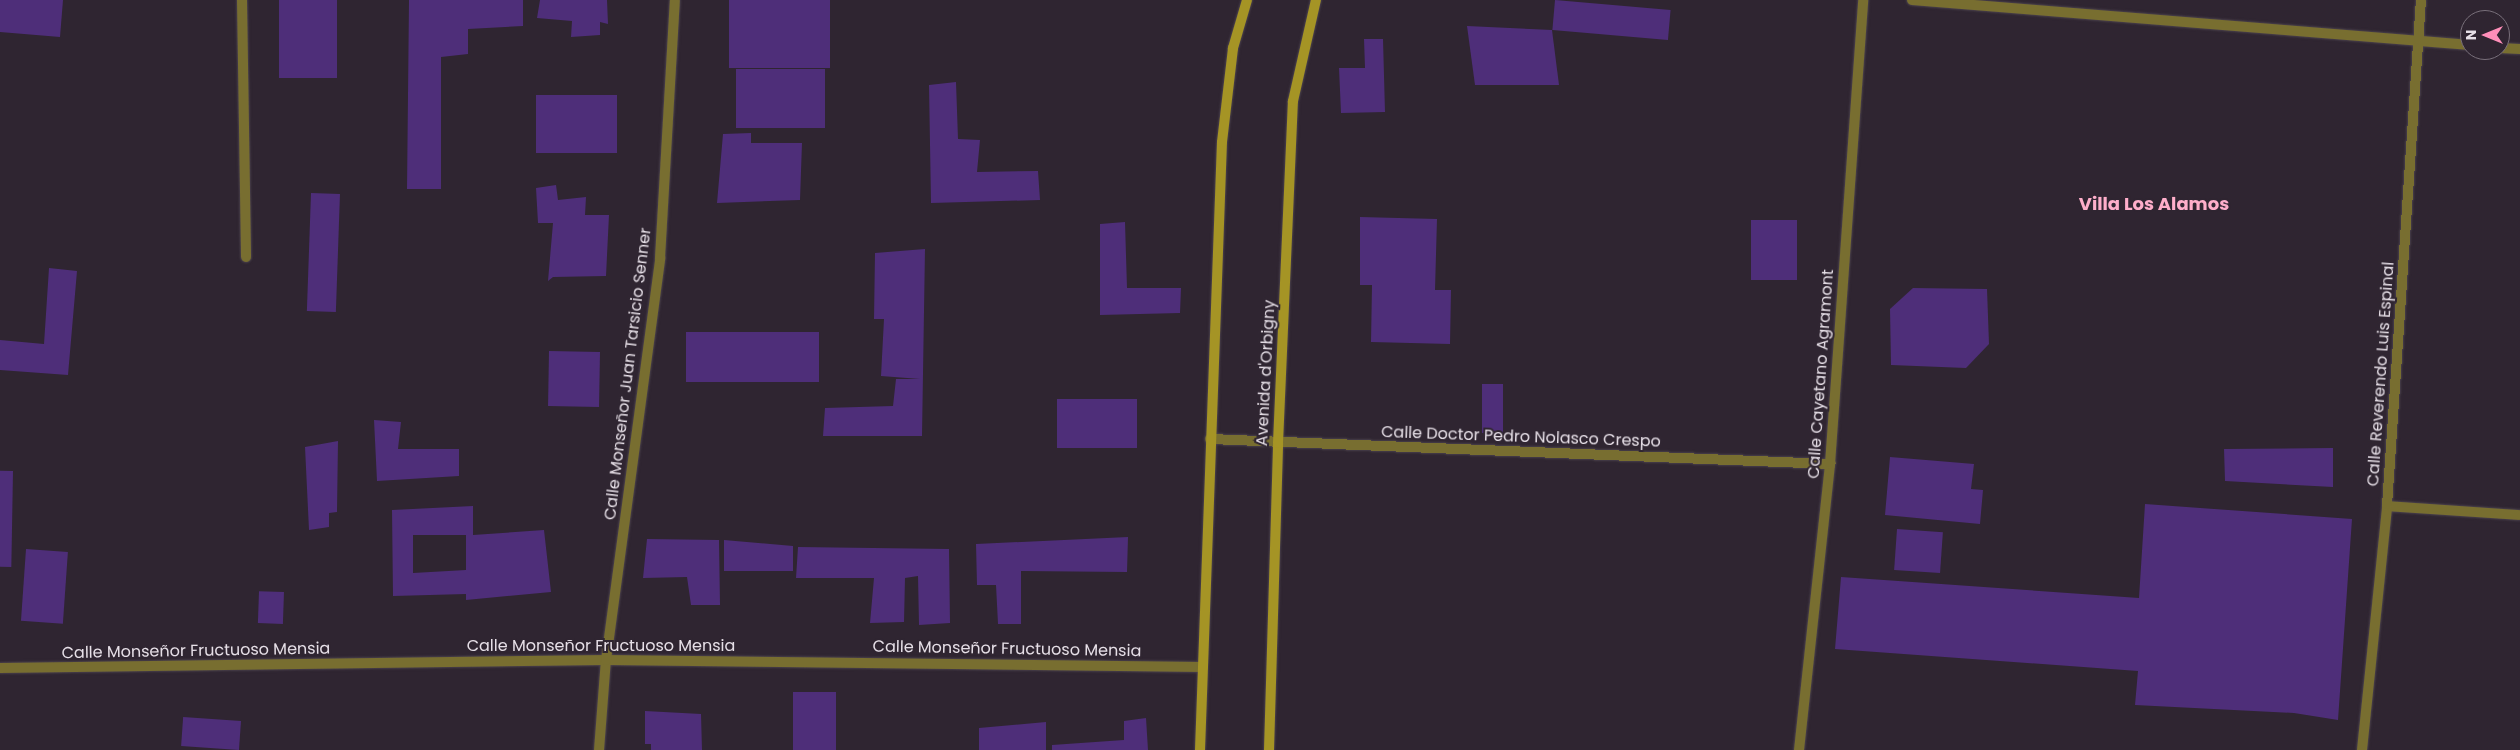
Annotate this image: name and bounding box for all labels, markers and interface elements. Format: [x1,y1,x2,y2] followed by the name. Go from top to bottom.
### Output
[2460,10,2510,60] north arrow
[2461,30,2481,40] text: N
[2079,193,2229,215] district label: Villa Los Alamos
[601,227,655,521] street label: Calle Monseñor Juan Tarsicio Senner
[2364,261,2398,487] street label: Calle Reverendo Luis Espinal
[1804,269,1838,479] street label: Calle Cayetano Agramont
[1253,299,1279,447] street label: Avenida d'Orbigny
[1381,423,1661,451] street label: Calle Doctor Pedro Nolasco Crespo
[467,636,735,656] street label: Calle Monseñor Fructuoso Mensia
[873,637,1141,661] street label: Calle Monseñor Fructuoso Mensia
[62,639,330,663] street label: Calle Monseñor Fructuoso Mensia

